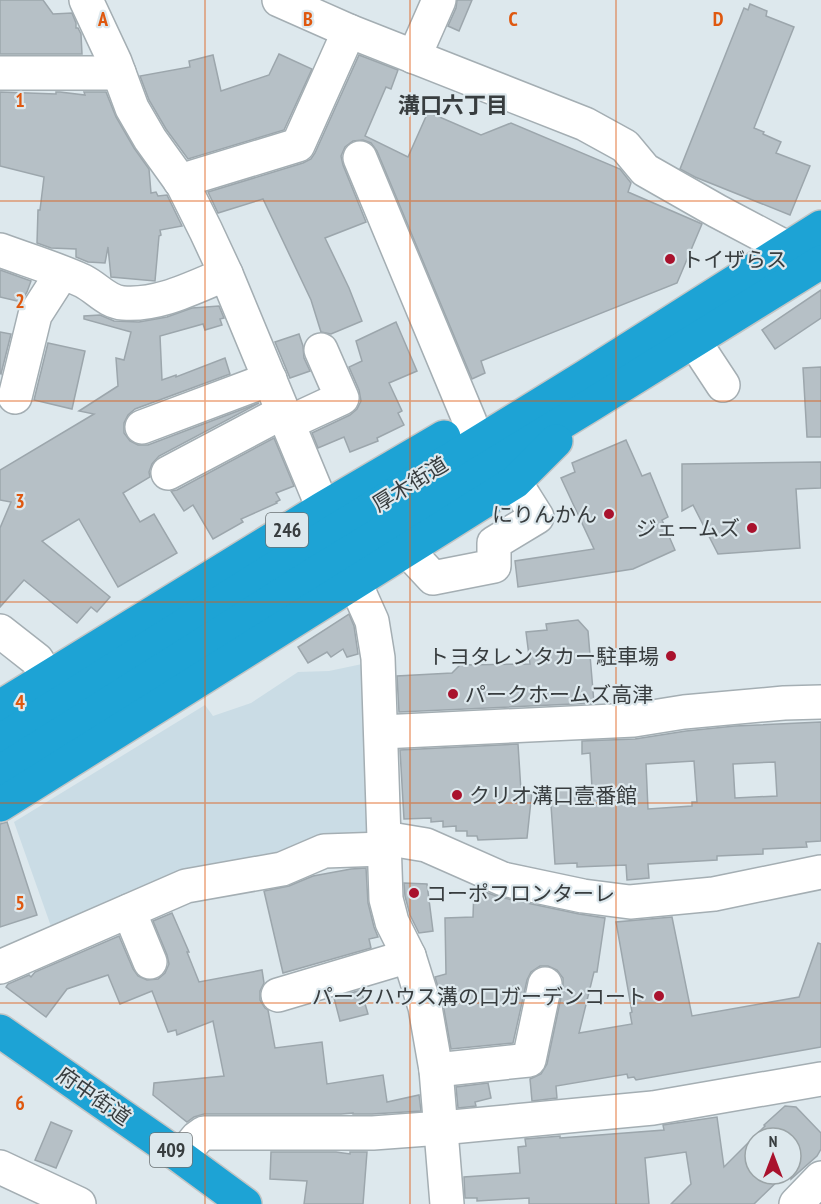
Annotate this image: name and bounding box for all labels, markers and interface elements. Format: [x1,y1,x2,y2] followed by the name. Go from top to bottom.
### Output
[97,6,109,32] text: A
[303,6,313,32] text: B
[508,6,518,32] text: C
[713,6,724,32] text: D
[15,87,25,113] text: 1
[398,91,508,119] district label: 溝口六丁目
[682,246,787,273] place label: トイザらス
[663,252,677,266] marker: トイザらス
[15,288,25,314] text: 2
[367,450,453,518] street label: 厚木街道
[15,488,25,514] text: 3
[492,501,597,528] place label: にりんかん
[602,507,616,521] marker: にりんかん
[266,513,308,547] road number: 246
[636,515,740,542] place label: ジェームズ
[745,521,759,535] marker: ジェームズ
[428,643,659,670] place label: トヨタレンタカー駐車場
[664,649,678,663] marker: トヨタレンタカー駐車場
[465,681,653,708] place label: パークホームズ高津
[446,687,460,701] marker: パークホームズ高津
[15,689,25,715] text: 4
[469,782,637,809] place label: クリオ溝口壹番館
[450,788,464,802] marker: クリオ溝口壹番館
[426,880,615,907] place label: コーポフロンターレ
[407,886,421,900] marker: コーポフロンターレ
[15,890,25,916] text: 5
[312,983,647,1010] place label: パークハウス溝の口ガーデンコート
[652,989,666,1003] marker: パークハウス溝の口ガーデンコート
[52,1061,136,1131] street label: 府中街道
[15,1090,25,1116] text: 6
[743,1126,803,1186] north arrow
[769,1131,777,1151] text: N
[150,1133,192,1167] road number: 409

